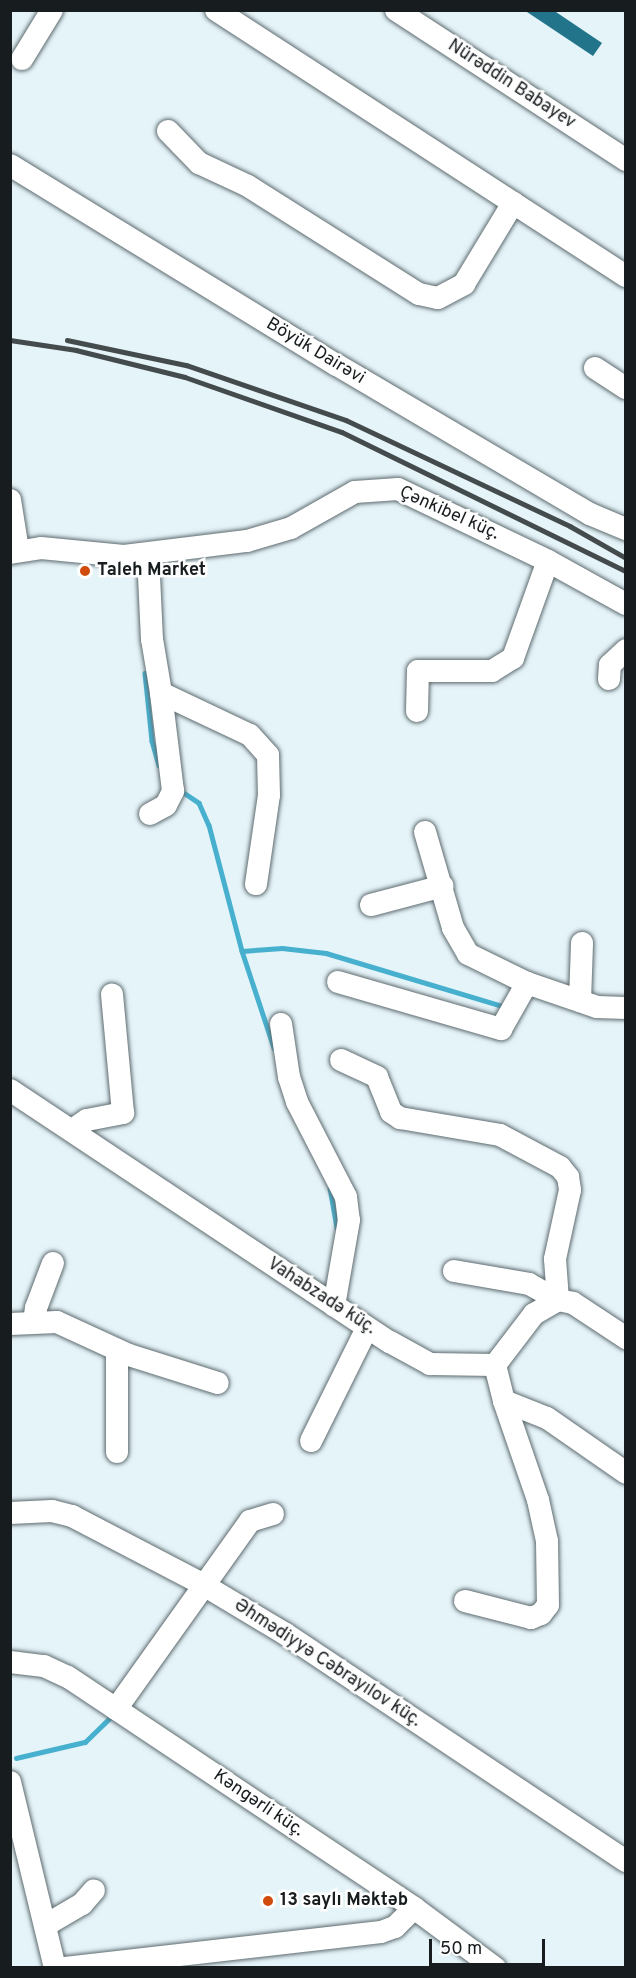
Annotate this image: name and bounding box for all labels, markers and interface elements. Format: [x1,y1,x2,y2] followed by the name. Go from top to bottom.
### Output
[443,36,579,134] street label: Nürəddin Babayev
[262,314,368,390] street label: Böyük Dairəvi
[396,482,502,546] street label: Çənkibel küç.
[97,560,206,582] place label: Taleh Market
[78,564,92,578] marker: Taleh Market
[263,1254,379,1340] street label: Vahabzadə küç.
[229,1595,425,1733] street label: Əhmədiyyə Cəbrayılov küç.
[208,1766,308,1842] street label: Kəngərli küç.
[280,1890,408,1912] place label: 13 saylı Məktəb
[261,1894,275,1908] marker: 13 saylı Məktəb
[432,1927,548,1965] scale bar
[440,1938,482,1961] text: 50 m

